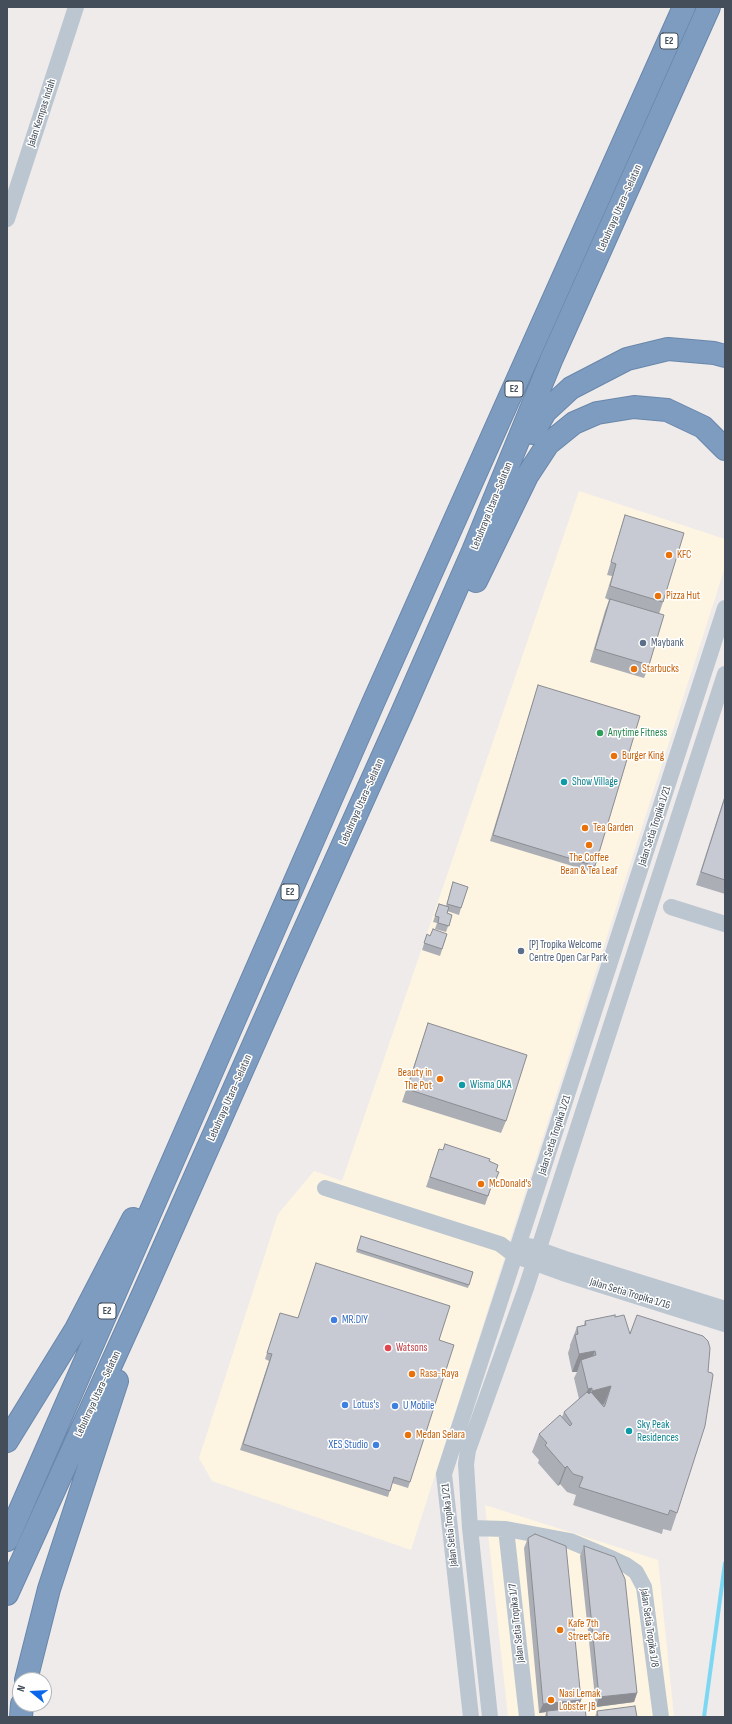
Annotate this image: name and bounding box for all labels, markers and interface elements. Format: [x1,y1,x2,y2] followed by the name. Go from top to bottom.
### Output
[660,33,678,49] road number: E2
[25,77,59,149] street label: Jalan Kempas Indah
[595,163,645,253] street label: Lebuhraya Utara–Selatan
[505,381,523,397] road number: E2
[468,460,516,552] street label: Lebuhraya Utara–Selatan
[677,548,691,562] place label: KFC
[664,550,674,560] marker: KFC
[666,589,700,603] place label: Pizza Hut
[653,591,663,601] marker: Pizza Hut
[651,636,684,650] place label: Maybank
[638,638,648,648] marker: Maybank
[642,662,679,676] place label: Starbucks
[629,664,639,674] marker: Starbucks
[608,726,667,740] place label: Anytime Fitness
[595,728,605,738] marker: Anytime Fitness
[622,749,664,763] place label: Burger King
[609,751,619,761] marker: Burger King
[337,757,387,847] street label: Lebuhraya Utara–Selatan
[572,775,618,789] place label: Show Village
[559,777,569,787] marker: Show Village
[636,784,674,868] street label: Jalan Setia Tropika 1/21
[593,821,634,835] place label: Tea Garden
[580,823,590,833] marker: Tea Garden
[584,840,594,850] marker: The Coffee Bean & Tea Leaf
[560,851,618,877] place label: The Coffee Bean & Tea Leaf
[281,884,299,900] road number: E2
[529,938,607,964] place label: [P] Tropika Welcome Centre Open Car Park
[516,946,526,956] marker: [P] Tropika Welcome Centre Open Car Park
[205,1053,255,1143] street label: Lebuhraya Utara–Selatan
[398,1066,432,1092] place label: Beauty in The Pot
[435,1074,445,1084] marker: Beauty in The Pot
[470,1078,511,1092] place label: Wisma OKA
[457,1080,467,1090] marker: Wisma OKA
[536,1093,574,1177] street label: Jalan Setia Tropika 1/21
[489,1177,531,1191] place label: McDonald's
[476,1179,486,1189] marker: McDonald's
[588,1275,672,1313] street label: Jalan Setia Tropika 1/16
[98,1303,116,1319] road number: E2
[342,1313,368,1327] place label: MR.DIY
[329,1315,339,1325] marker: MR.DIY
[396,1341,428,1355] place label: Watsons
[383,1343,393,1353] marker: Watsons
[72,1349,124,1439] street label: Lebuhraya Utara–Selatan
[420,1367,459,1381] place label: Rasa-Raya
[407,1369,417,1379] marker: Rasa-Raya
[353,1398,379,1412] place label: Lotus's
[403,1399,434,1413] place label: U Mobile
[340,1400,350,1410] marker: Lotus's
[390,1401,400,1411] marker: U Mobile
[637,1418,679,1444] place label: Sky Peak Residences
[624,1426,634,1436] marker: Sky Peak Residences
[416,1428,465,1442] place label: Medan Selara
[403,1430,413,1440] marker: Medan Selara
[329,1438,368,1452] place label: XES Studio
[371,1440,381,1450] marker: XES Studio
[439,1483,461,1567] street label: Jalan Setia Tropika 1/21
[506,1583,528,1663] street label: Jalan Setia Tropika 1/7
[637,1588,661,1668] street label: Jalan Setia Tropika 1/8
[568,1617,610,1643] place label: Kafe 7th Street Cafe
[555,1625,565,1635] marker: Kafe 7th Street Cafe
[12,1672,52,1712] north arrow
[14,1684,28,1693] text: N
[559,1687,600,1713] place label: Nasi Lemak Lobster JB
[546,1695,556,1705] marker: Nasi Lemak Lobster JB

